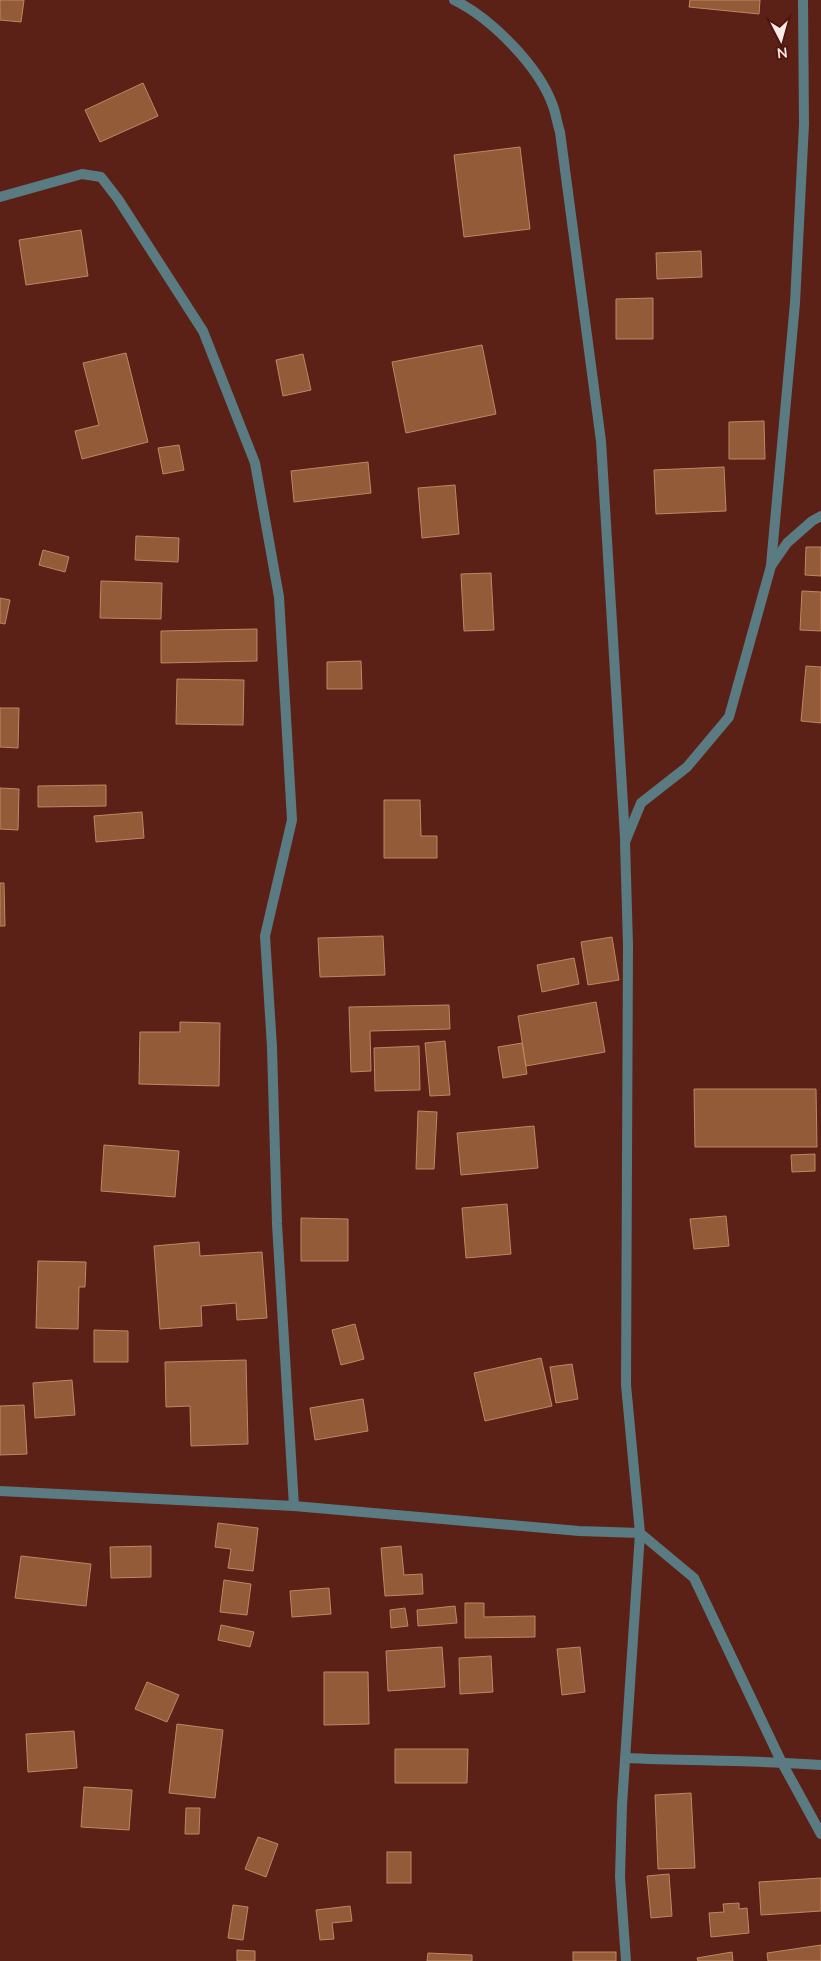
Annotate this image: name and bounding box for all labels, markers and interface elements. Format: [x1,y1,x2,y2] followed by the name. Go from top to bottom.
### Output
[756,15,806,65] north arrow
[776,43,789,62] text: N

